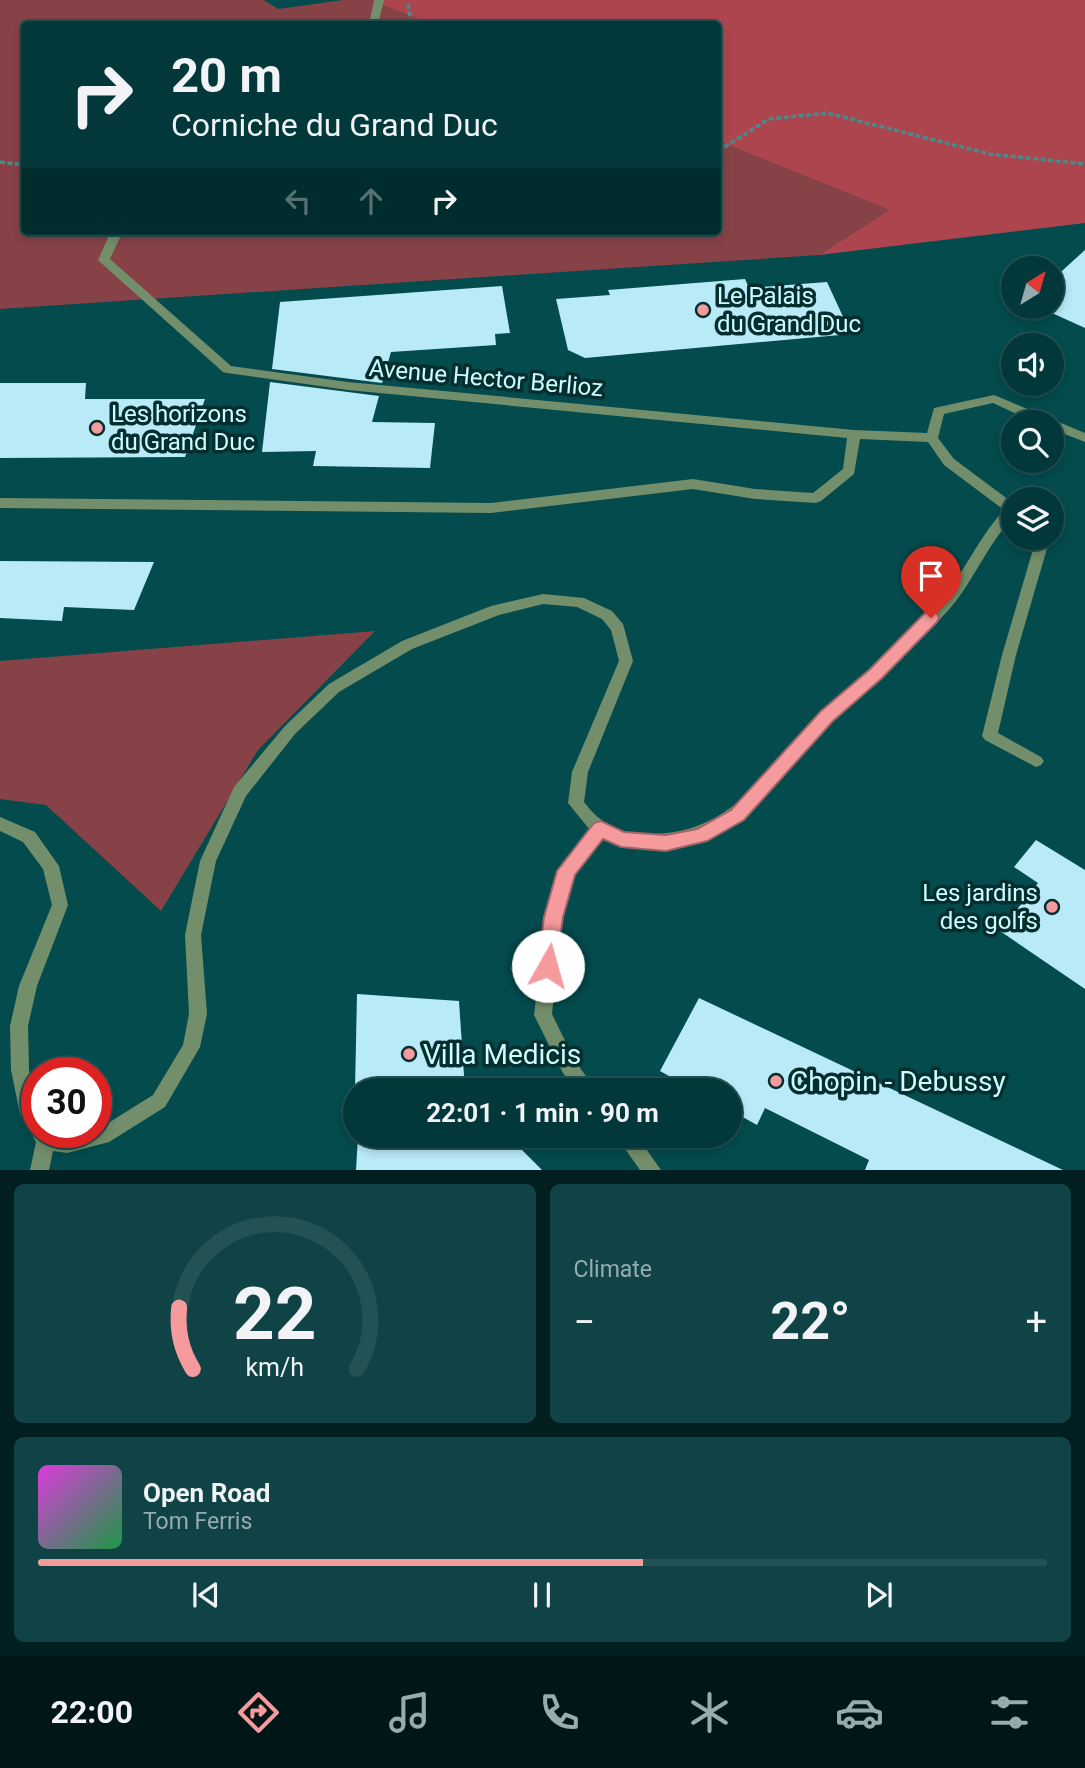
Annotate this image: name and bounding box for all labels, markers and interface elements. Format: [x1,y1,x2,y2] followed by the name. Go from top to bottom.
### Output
[171,47,282,104] text: 20 m
[56,49,147,140] icon: right
[171,106,498,144] text: Corniche du Grand Duc
[279,182,317,220] icon: left
[352,182,390,220] icon: ahead
[425,182,463,220] icon: right
[1001,256,1064,318] north arrow
[1001,256,1064,550] map controls
[717,282,861,338] place label: Le Palais du Grand Duc
[695,302,711,318] marker: Le Palais du Grand Duc
[1001,333,1064,396] button: sound
[368,354,604,402] street label: Avenue Hector Berlioz
[111,400,255,456] place label: Les horizons du Grand Duc
[1001,410,1064,473] button: search
[89,420,105,436] marker: Les horizons du Grand Duc
[1001,487,1064,550] button: layers
[901,546,961,618] pin
[912,557,950,595] icon: arrive
[922,879,1038,935] place label: Les jardins des golfs
[1044,899,1060,915] marker: Les jardins des golfs
[511,929,585,1003] position arrow
[423,1038,581,1071] place label: Villa Medicis
[401,1046,417,1062] marker: Villa Medicis
[21,1057,112,1148] speed limit sign: 30
[790,1065,1006,1098] place label: Chopin - Debussy
[768,1073,784,1089] marker: Chopin - Debussy
[426,1098,659,1128] text: 22:01 · 1 min · 90 m
[574,1256,652,1283] text: Climate
[233,1272,317,1358] text: 22
[770,1291,850,1352] text: 22°
[574,1300,595,1344] text: −
[1025,1300,1047,1344] text: +
[245,1353,304,1382] text: km/h
[143,1478,271,1508] text: Open Road
[143,1508,252,1535] text: Tom Ferris
[187,1576,225,1614] icon: previous
[523,1576,561,1614] icon: pause
[860,1576,898,1614] icon: next
[234,1688,283,1737] icon: directions
[385,1688,434,1737] icon: music
[535,1688,584,1737] icon: phone
[685,1688,734,1737] icon: climate
[835,1688,884,1737] icon: car
[985,1688,1034,1737] icon: filters
[51,1693,133,1731] text: 22:00

